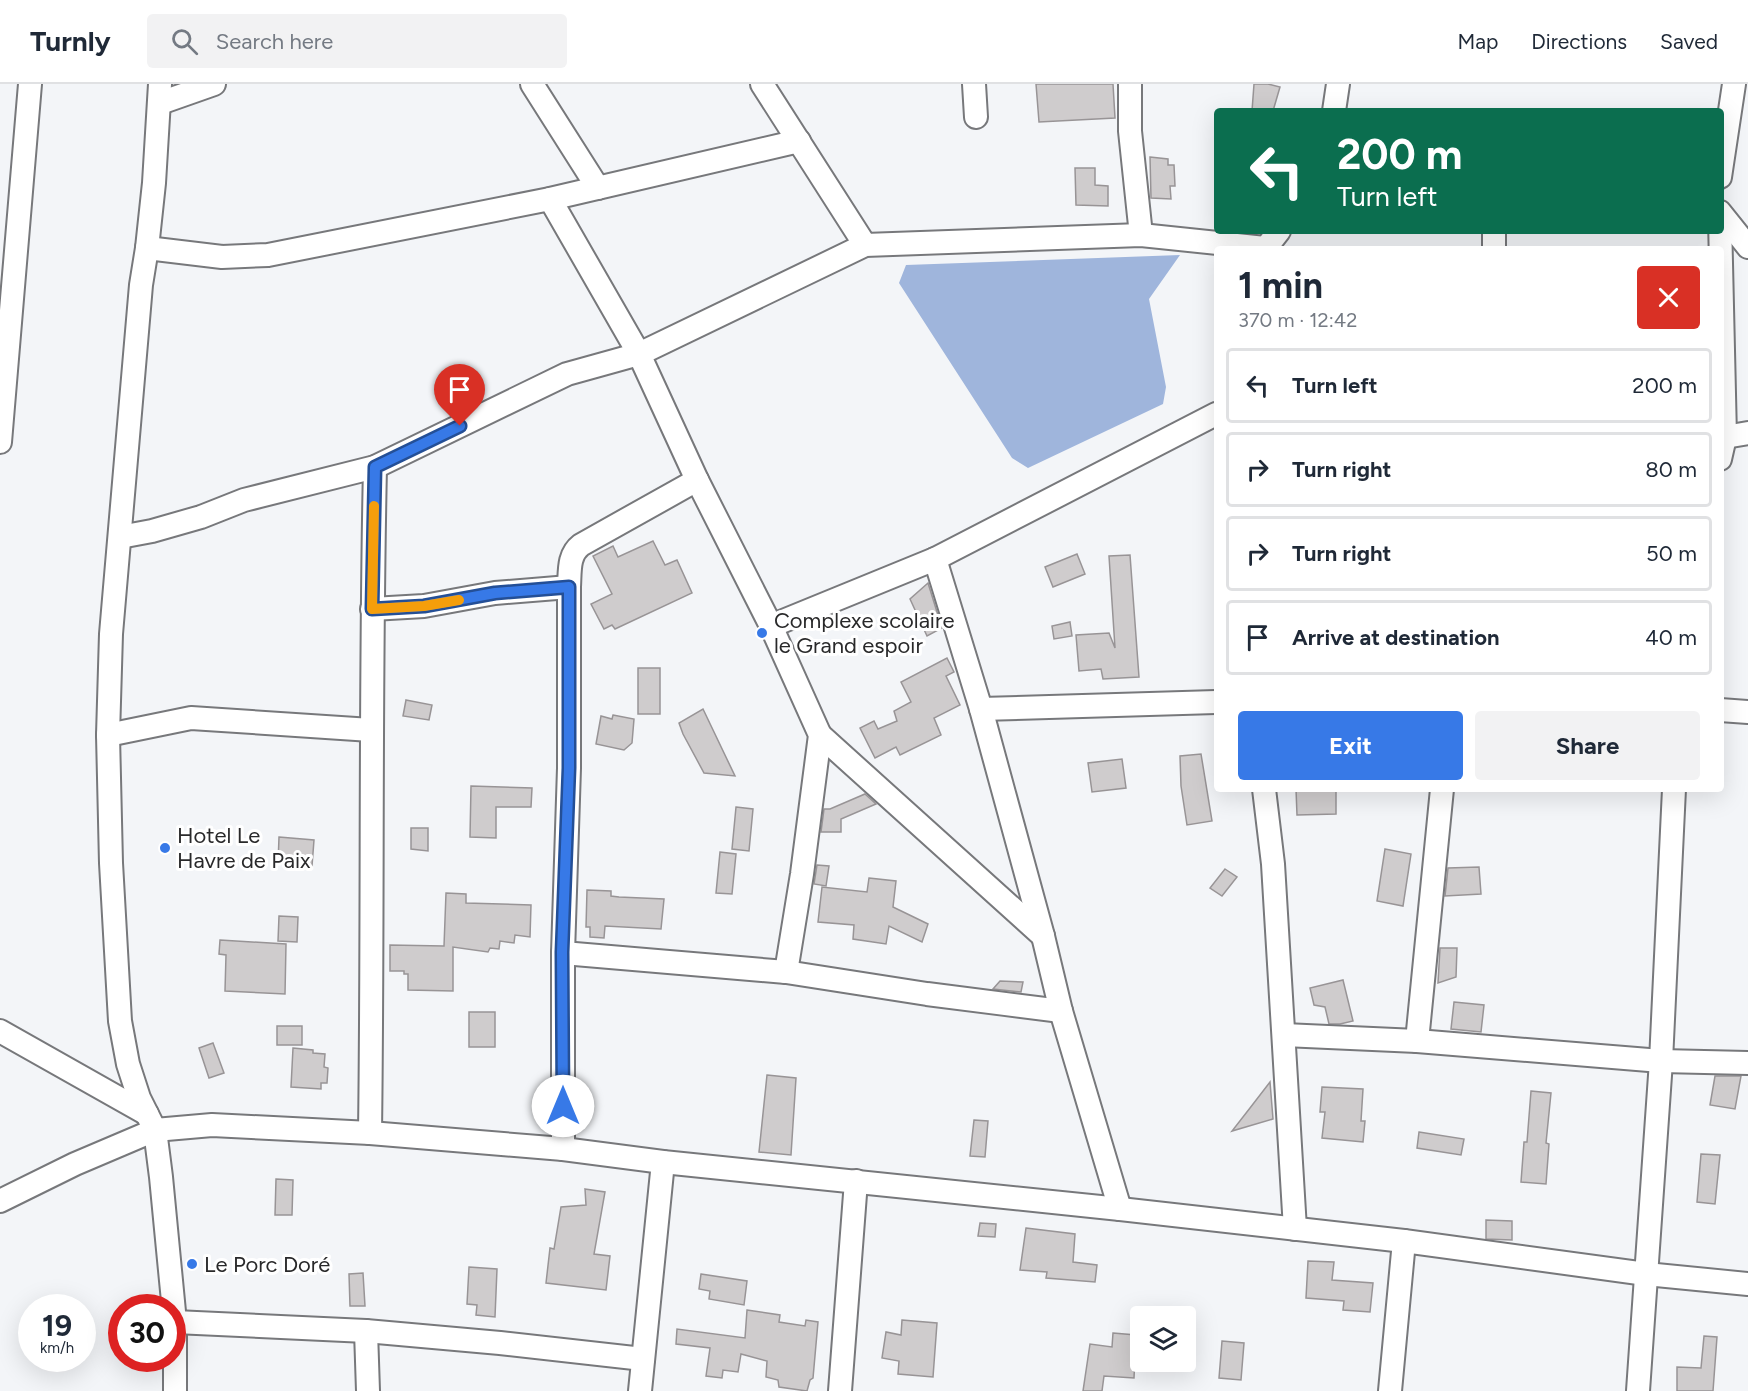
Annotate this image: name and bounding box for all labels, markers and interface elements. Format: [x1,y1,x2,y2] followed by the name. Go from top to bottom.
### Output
[147,14,567,68] search box
[30,24,111,58] text: Turnly
[168,25,201,58] icon: search
[216,28,333,55] text: Search here
[1457,29,1498,54] text: Map
[1531,29,1627,54] text: Directions
[1660,29,1718,54] text: Saved
[1337,129,1462,180] text: 200 m
[1238,132,1316,210] icon: left
[1337,180,1437,213] text: Turn left
[1238,264,1323,307] text: 1 min
[1637,266,1700,329] button: close
[1238,308,1357,332] text: 370 m · 12:42
[434,364,485,426] pin
[1241,369,1274,402] icon: left
[1292,372,1378,399] text: Turn left
[1632,372,1697,399] text: 200 m
[443,373,476,406] icon: arrive
[1241,453,1274,486] icon: right
[1292,456,1391,483] text: Turn right
[1645,456,1697,483] text: 80 m
[1241,537,1274,570] icon: right
[1292,540,1391,567] text: Turn right
[1646,540,1697,567] text: 50 m
[774,607,954,659] place label: Complexe scolaire le Grand espoir
[1241,621,1274,654] icon: arrive
[1292,624,1500,651] text: Arrive at destination
[1645,624,1697,651] text: 40 m
[755,626,769,640] marker: Complexe scolaire le Grand espoir
[1238,711,1463,780] button: Exit
[1475,711,1700,780] button: Share
[177,822,311,874] place label: Hotel Le Havre de Paix
[158,841,172,855] marker: Hotel Le Havre de Paix
[531,1074,595,1138] position arrow
[204,1251,330,1278] place label: Le Porc Doré
[185,1257,199,1271] marker: Le Porc Doré
[108,1294,186,1372] speed limit sign: 30
[1130,1306,1196,1372] map controls
[1130,1306,1196,1372] button: layers
[42,1307,72,1344] text: 19
[40,1339,74,1357] text: km/h

